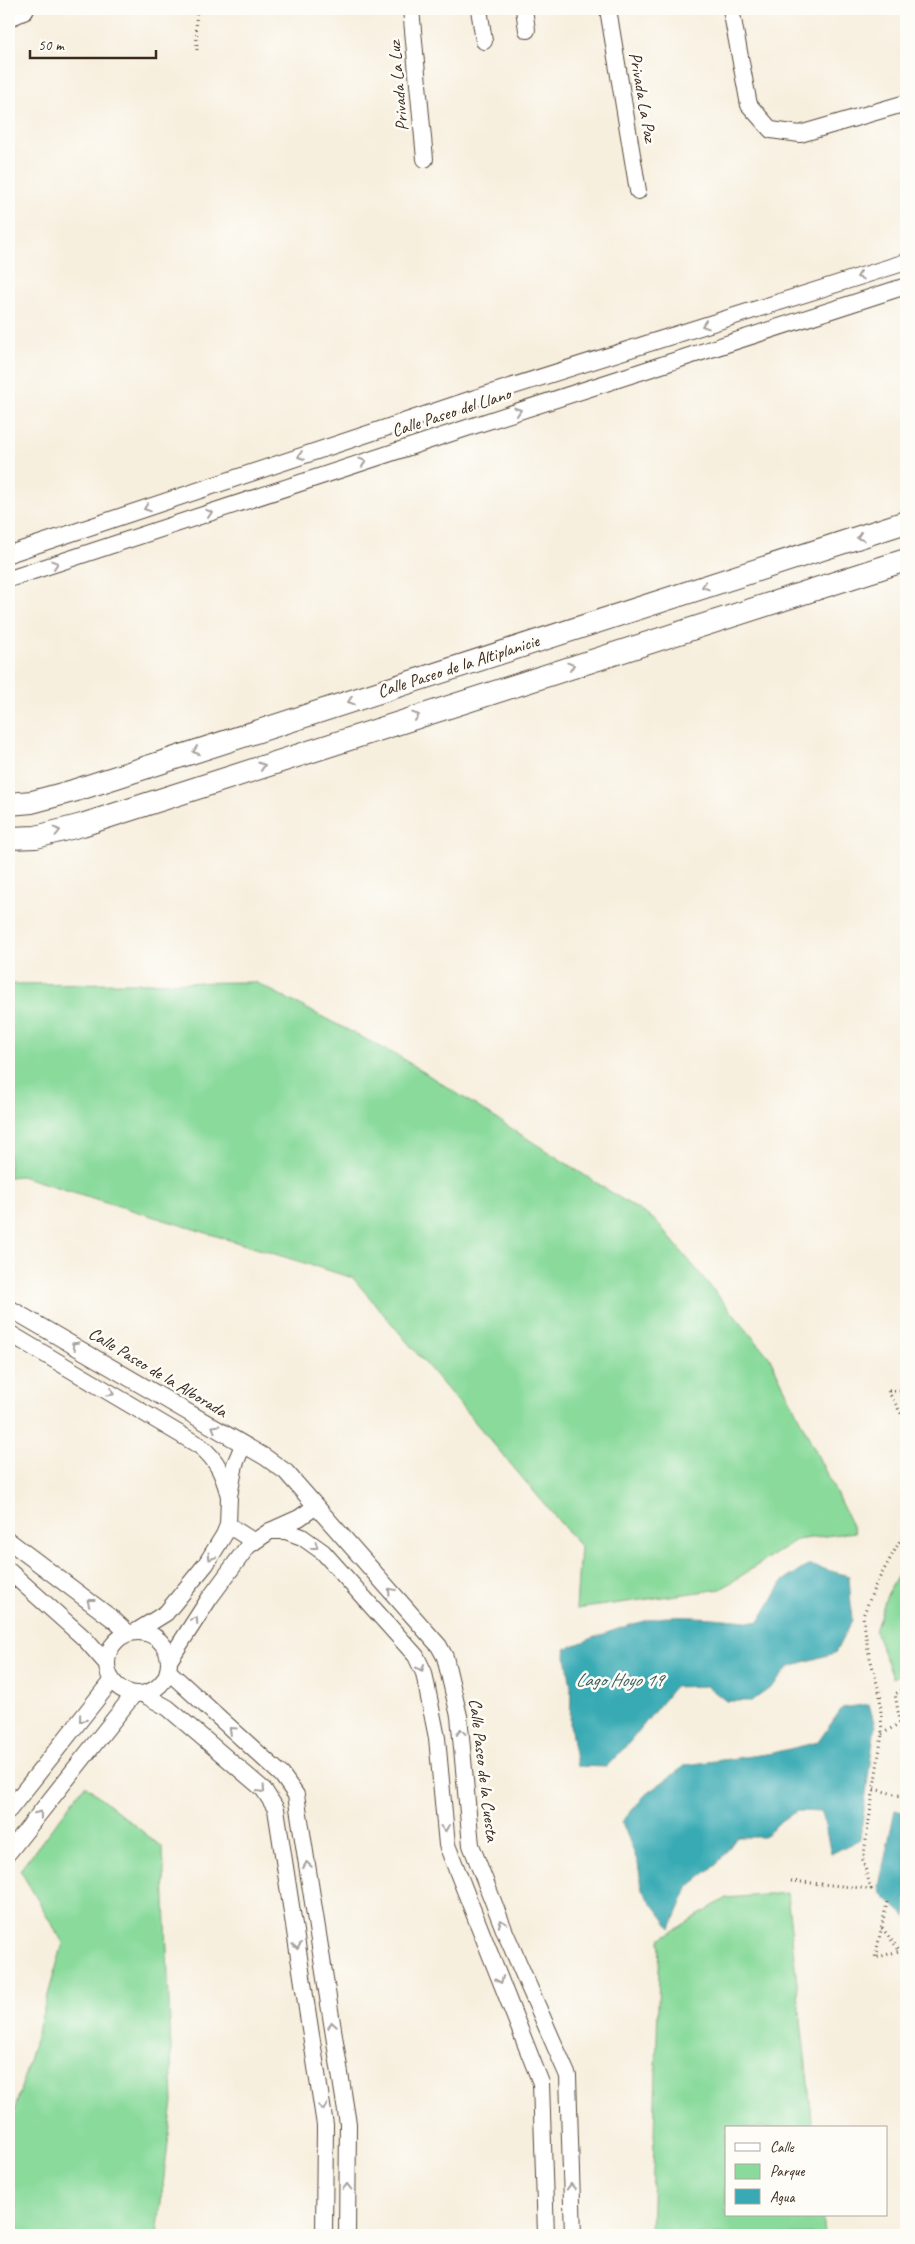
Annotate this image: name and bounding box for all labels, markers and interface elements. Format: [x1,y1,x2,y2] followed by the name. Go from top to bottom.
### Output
[30,28,156,60] scale bar
[38,36,65,55] text: 50 m
[383,38,413,132] street label: Privada La Luz
[624,51,662,146] street label: Privada La Paz
[856,271,864,281] one-way arrow
[701,320,709,330] one-way arrow
[389,382,515,442] street label: Calle Paseo del Llano
[513,407,522,417] one-way arrow
[297,451,305,461] one-way arrow
[359,458,367,468] one-way arrow
[143,502,151,512] one-way arrow
[205,509,213,519] one-way arrow
[856,531,865,541] one-way arrow
[50,560,59,570] one-way arrow
[702,581,710,591] one-way arrow
[374,629,543,702] street label: Calle Paseo de la Altiplanicie
[566,662,575,672] one-way arrow
[347,695,355,705] one-way arrow
[412,712,420,722] one-way arrow
[193,745,201,755] one-way arrow
[257,762,265,772] one-way arrow
[52,826,61,837] one-way arrow
[85,1322,232,1423] street label: Calle Paseo de la Alborada
[72,1342,81,1352] one-way arrow
[106,1387,115,1397] one-way arrow
[211,1425,220,1435] one-way arrow
[309,1540,319,1549] one-way arrow
[207,1552,217,1561] one-way arrow
[387,1588,396,1597] one-way arrow
[86,1599,96,1608] one-way arrow
[189,1617,198,1626] one-way arrow
[415,1663,425,1672] one-way arrow
[576,1668,667,1692] water label: Lago Hoyo 19
[464,1697,504,1844] street label: Calle Paseo de la Cuesta
[79,1713,87,1722] one-way arrow
[228,1727,237,1736] one-way arrow
[456,1728,467,1736] one-way arrow
[256,1784,265,1793] one-way arrow
[33,1810,42,1820] one-way arrow
[440,1824,451,1832] one-way arrow
[302,1860,313,1868] one-way arrow
[498,1919,508,1928] one-way arrow
[292,1942,302,1951] one-way arrow
[494,1975,504,1984] one-way arrow
[328,2021,338,2030] one-way arrow
[317,2102,327,2111] one-way arrow
[725,2126,888,2216] legend
[770,2138,795,2157] text: Calle
[770,2162,806,2181] text: Parque
[342,2182,352,2190] one-way arrow
[566,2182,576,2190] one-way arrow
[770,2188,795,2207] text: Agua

